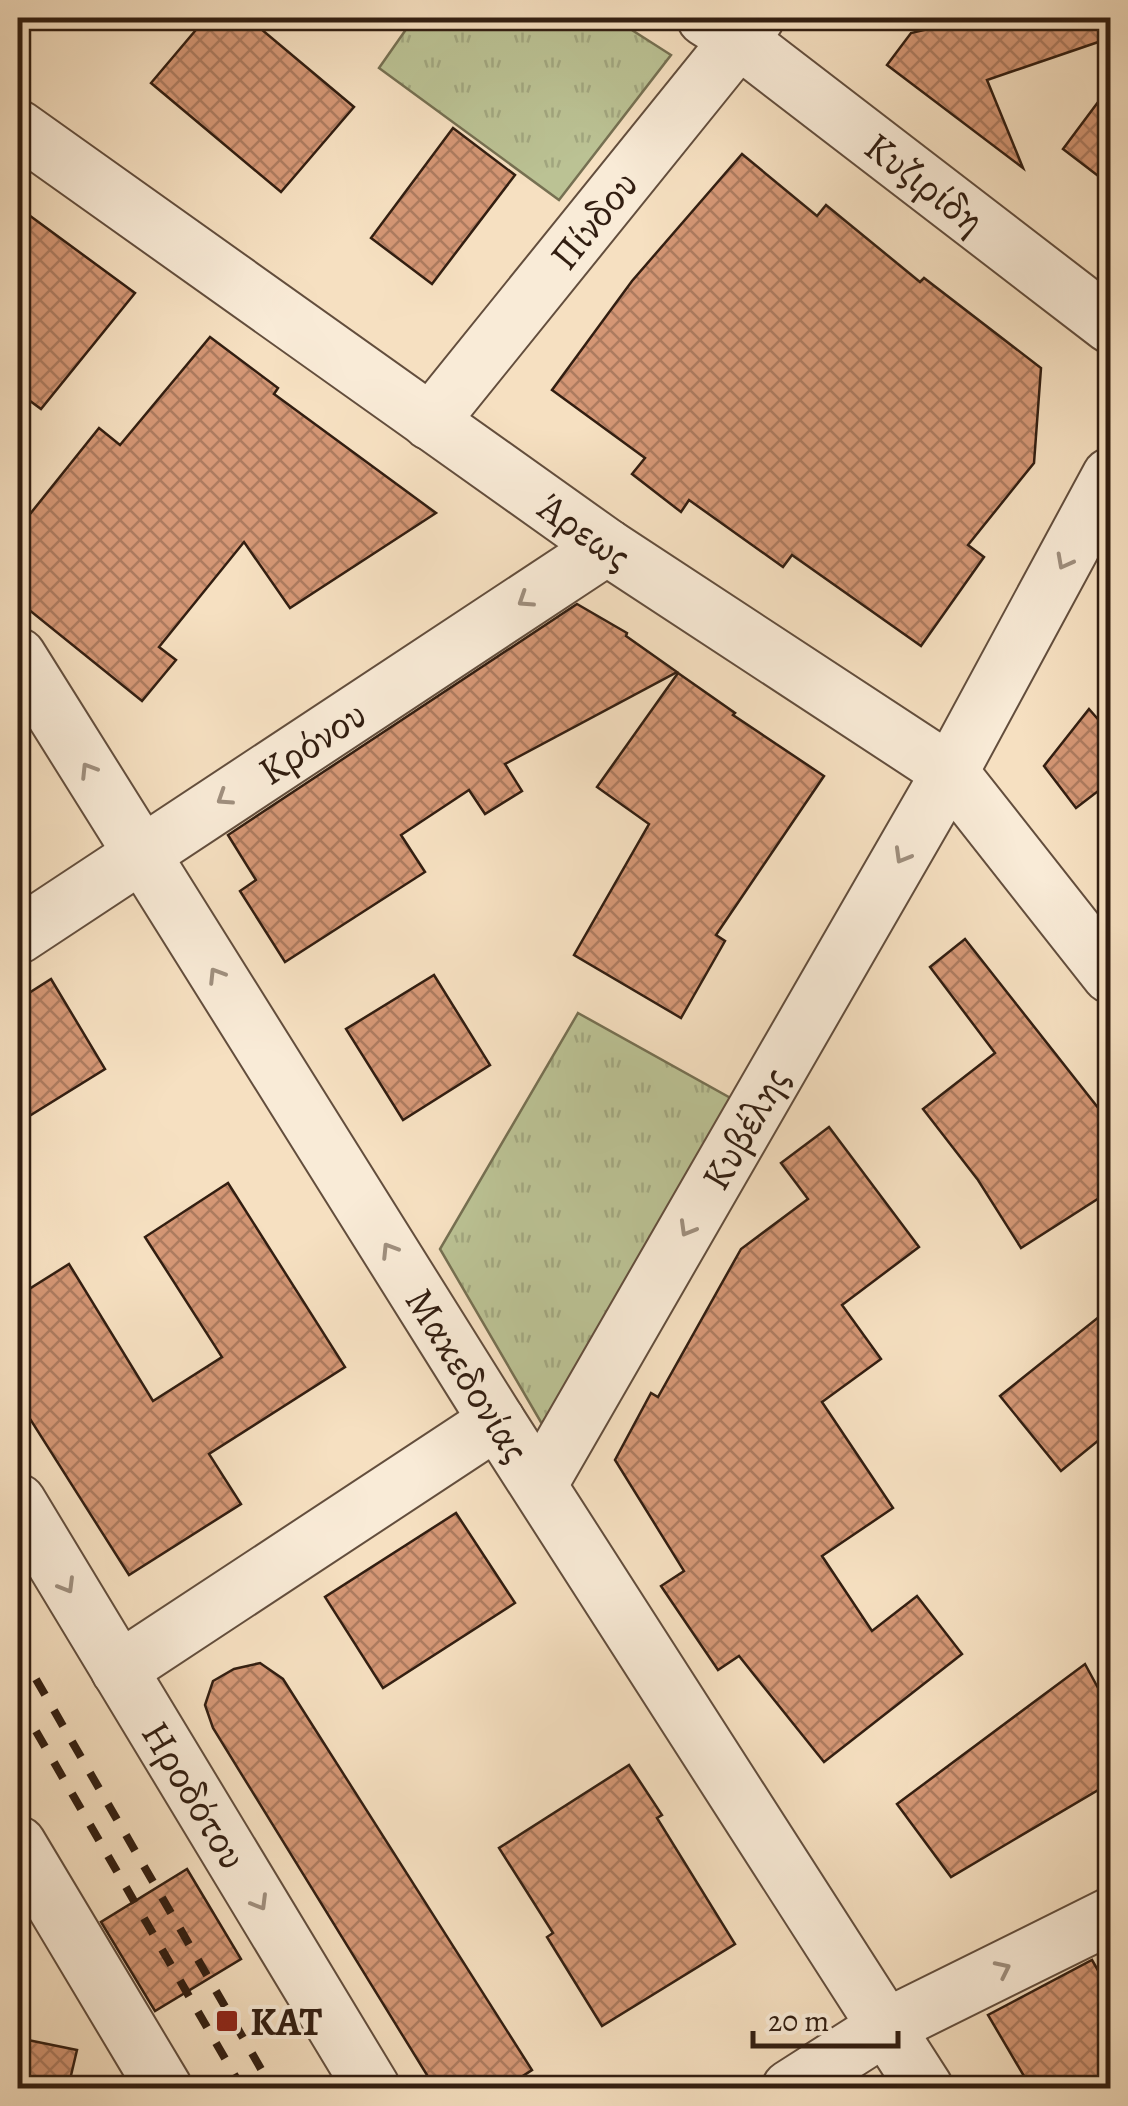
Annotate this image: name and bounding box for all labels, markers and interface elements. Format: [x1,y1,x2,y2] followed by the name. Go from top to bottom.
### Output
[853,119,996,247] street label: Κυζιρίδη
[537,159,651,281] street label: Πίνδου
[526,479,642,583] street label: Άρεως
[1057,551,1076,570] one-way arrow
[518,588,537,606] one-way arrow
[247,687,377,798] street label: Κρόνου
[81,763,100,781] one-way arrow
[217,785,235,804] one-way arrow
[894,845,914,863] one-way arrow
[209,967,228,985] one-way arrow
[688,1057,802,1200] street label: Κυβέλης
[679,1218,699,1236] one-way arrow
[382,1242,401,1260] one-way arrow
[392,1277,543,1473] street label: Μακεδονίας
[55,1575,74,1593] one-way arrow
[128,1711,260,1879] street label: Ηροδότου
[248,1892,267,1910] one-way arrow
[992,1962,1010,1981] one-way arrow
[753,1986,898,2048] scale bar
[250,1994,323,2049] place label: KAT
[768,2001,829,2041] text: 20 m
[214,2008,240,2034] marker: KAT

